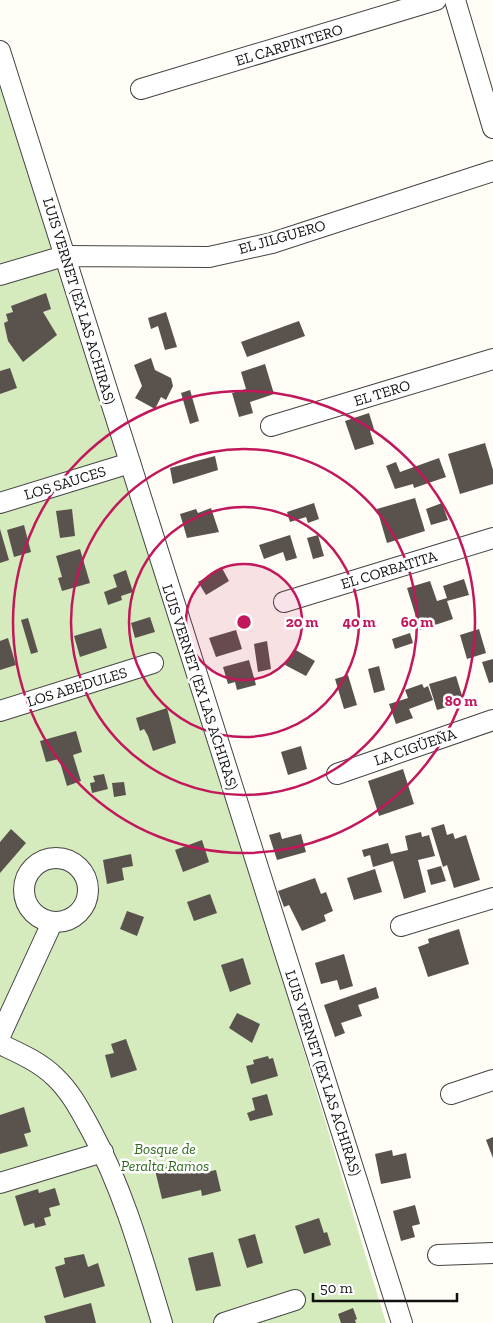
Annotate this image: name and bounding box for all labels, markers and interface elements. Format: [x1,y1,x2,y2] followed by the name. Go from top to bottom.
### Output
[233,20,345,70] street label: EL CARPINTERO
[39,196,119,406] street label: LUIS VERNET (EX LAS ACHIRAS)
[236,216,328,258] street label: EL JILGUERO
[352,376,412,410] street label: EL TERO
[22,462,108,504] street label: LOS SAUCES
[339,547,440,593] street label: EL CORBATITA
[158,582,242,792] street label: LUIS VERNET (EX LAS ACHIRAS)
[235,613,253,631] centre of rings
[286,613,318,631] text: 20 m
[342,613,376,631] text: 40 m
[401,613,433,631] text: 60 m
[25,663,129,711] street label: LOS ABEDULES
[445,692,477,710] text: 80 m
[372,724,459,769] street label: LA CIGÜEÑA
[281,968,365,1178] street label: LUIS VERNET (EX LAS ACHIRAS)
[121,1140,209,1175] park label: Bosque de Peralta Ramos
[313,1270,457,1302] scale bar
[320,1279,353,1297] text: 50 m

